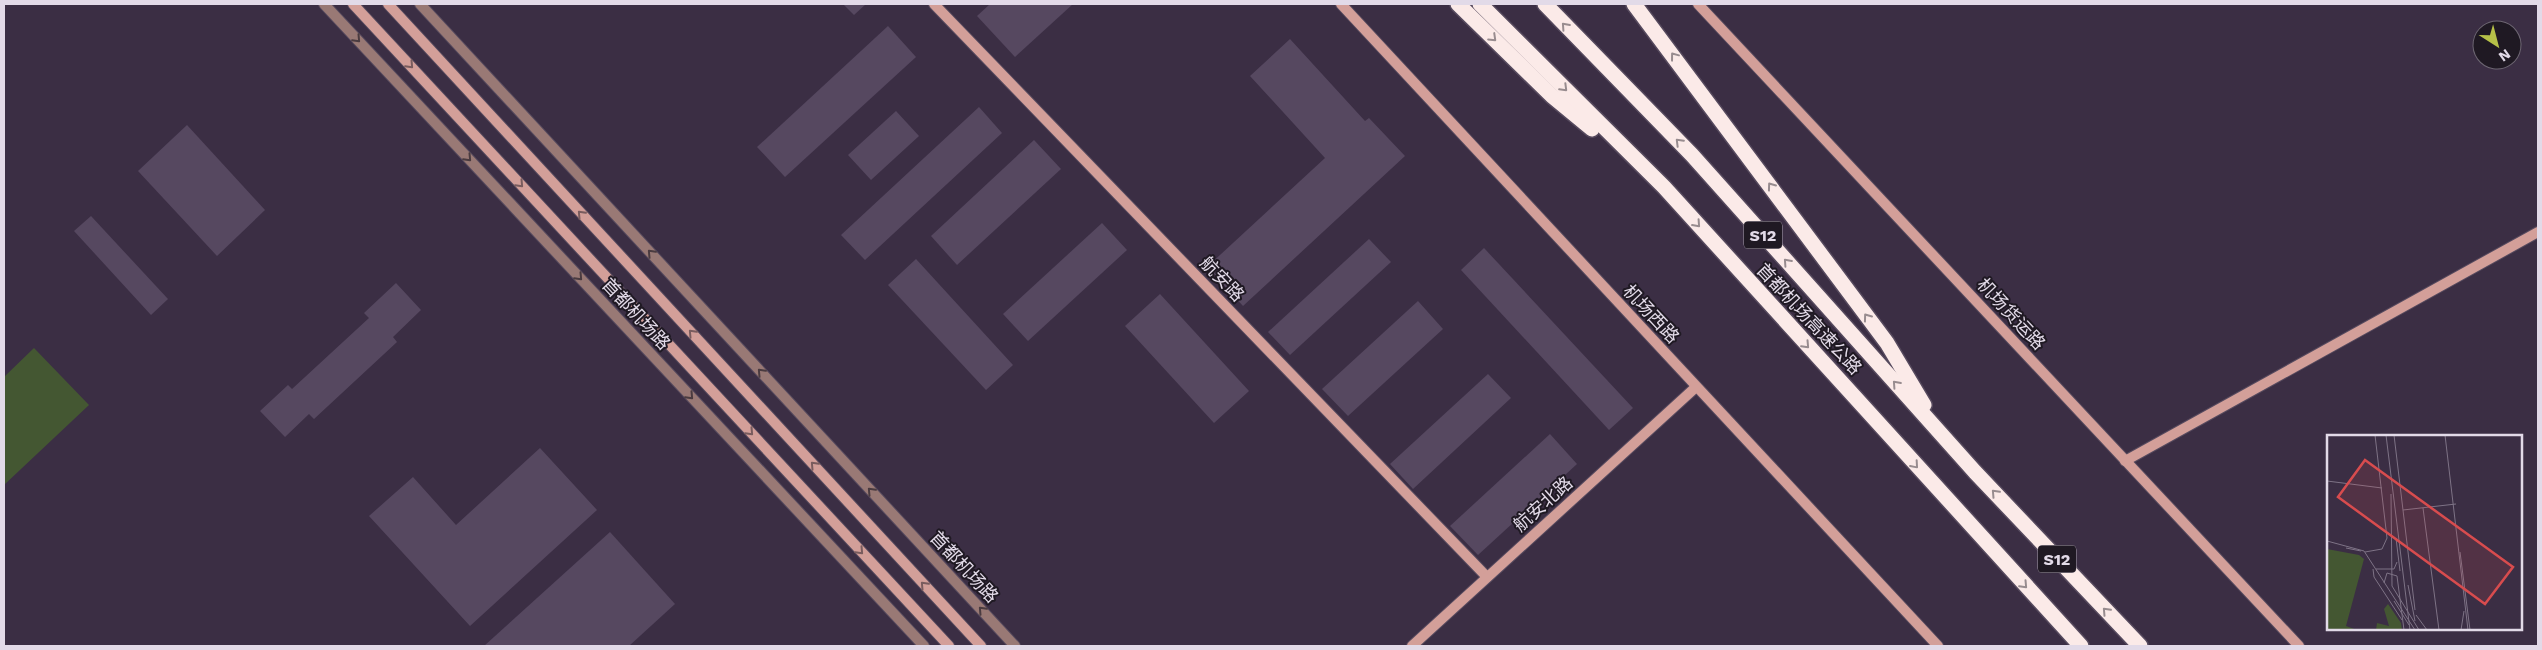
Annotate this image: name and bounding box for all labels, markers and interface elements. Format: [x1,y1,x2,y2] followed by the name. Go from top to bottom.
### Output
[2472,20,2522,70] north arrow
[1562,22,1571,31] one-way arrow
[1487,32,1496,41] one-way arrow
[351,34,360,43] one-way arrow
[2496,46,2514,65] text: N
[1671,52,1680,62] one-way arrow
[404,60,413,69] one-way arrow
[1558,82,1567,91] one-way arrow
[1675,139,1684,148] one-way arrow
[462,152,471,161] one-way arrow
[514,179,523,188] one-way arrow
[1769,183,1777,192] one-way arrow
[578,210,587,219] one-way arrow
[1691,218,1700,227] one-way arrow
[1744,222,1782,248] road number: S12
[648,249,657,258] one-way arrow
[1196,252,1249,305] street label: 航安路
[1753,259,1866,378] street label: 首都机场高速公路
[1784,259,1793,268] one-way arrow
[573,271,582,280] one-way arrow
[598,274,675,354] street label: 首都机场路
[1973,274,2050,354] street label: 机场货运路
[1619,280,1684,347] street label: 机场西路
[1865,314,1873,323] one-way arrow
[689,330,698,339] one-way arrow
[1800,339,1809,348] one-way arrow
[758,368,767,377] one-way arrow
[1892,380,1901,389] one-way arrow
[684,390,693,399] one-way arrow
[744,426,753,435] one-way arrow
[2327,435,2522,630] inset map
[1909,459,1918,468] one-way arrow
[811,462,820,471] one-way arrow
[1509,472,1576,536] street label: 航安北路
[868,488,877,497] one-way arrow
[1992,490,2001,499] one-way arrow
[926,527,1003,607] street label: 首都机场路
[854,545,863,554] one-way arrow
[2038,546,2076,572] road number: S12
[2018,579,2027,588] one-way arrow
[921,581,930,590] one-way arrow
[979,607,988,616] one-way arrow
[2103,608,2112,617] one-way arrow

